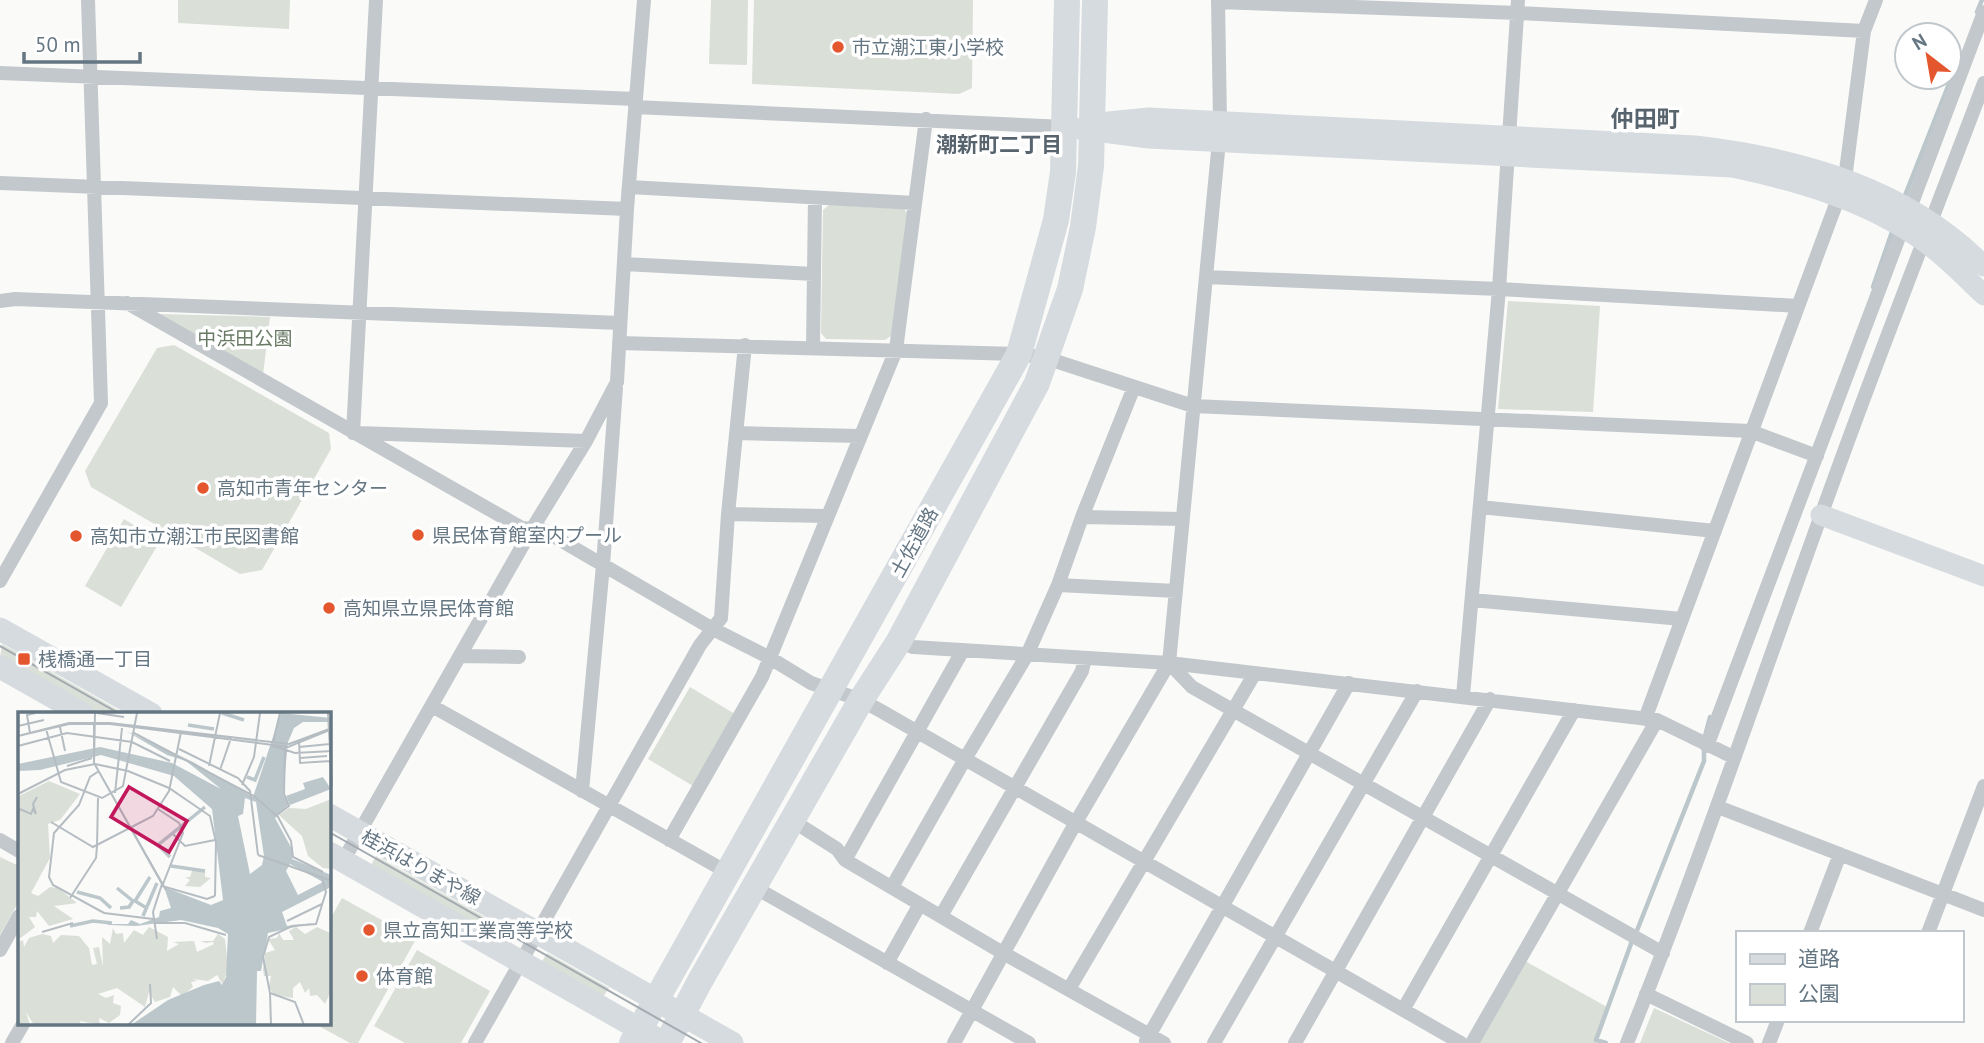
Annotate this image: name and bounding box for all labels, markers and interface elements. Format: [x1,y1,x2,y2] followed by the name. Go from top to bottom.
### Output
[24,21,140,65] scale bar
[1893,21,1963,91] north arrow
[1908,28,1931,55] text: N
[35,31,81,58] text: 50 m
[852,35,1004,59] place label: 市立潮江東小学校
[830,39,846,55] marker: 市立潮江東小学校
[1611,104,1680,133] district label: 仲田町
[936,131,1062,158] district label: 潮新町二丁目
[197,326,293,350] park label: 中浜田公園
[217,476,388,500] place label: 高知市青年センター
[195,480,211,496] marker: 高知市青年センター
[885,503,943,581] street label: 土佐道路
[432,523,622,547] place label: 県民体育館室内プール
[90,524,299,548] place label: 高知市立潮江市民図書館
[410,527,426,543] marker: 県民体育館室内プール
[68,528,84,544] marker: 高知市立潮江市民図書館
[343,596,514,620] place label: 高知県立県民体育館
[321,600,337,616] marker: 高知県立県民体育館
[38,647,152,671] place label: 桟橋通一丁目
[16,651,32,667] marker: 桟橋通一丁目
[18,712,331,1026] inset map
[357,824,485,910] street label: 桂浜はりまや線
[383,918,573,942] place label: 県立高知工業高等学校
[361,922,377,938] marker: 県立高知工業高等学校
[1736,931,1963,1022] legend
[1798,945,1840,972] text: 道路
[376,964,433,988] place label: 体育館
[354,968,370,984] marker: 体育館
[1798,980,1840,1007] text: 公園

